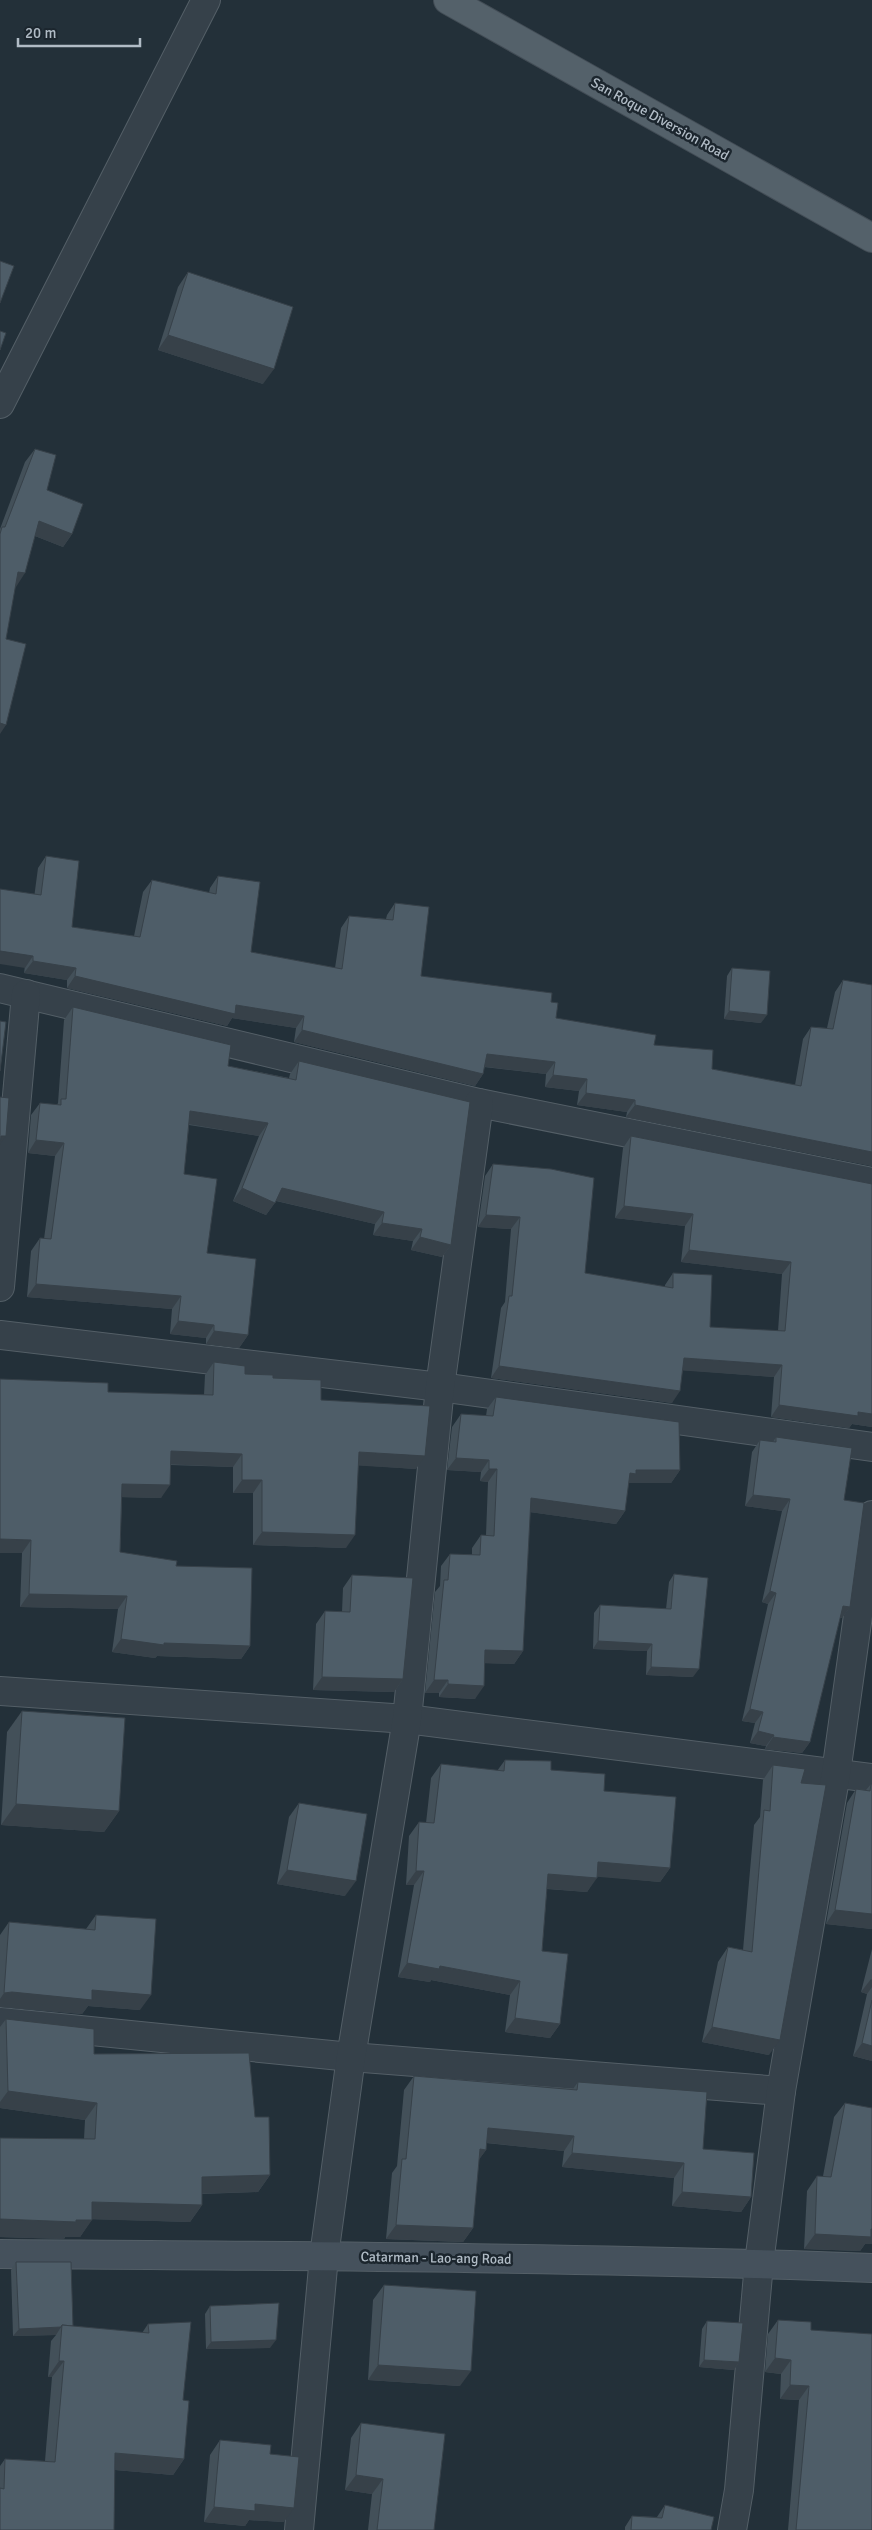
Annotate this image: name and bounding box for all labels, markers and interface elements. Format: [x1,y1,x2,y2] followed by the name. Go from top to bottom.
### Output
[18,15,140,47] scale bar
[25,24,56,42] text: 20 m
[588,74,732,164] street label: San Roque Diversion Road
[360,2248,512,2268] street label: Catarman - Lao-ang Road

